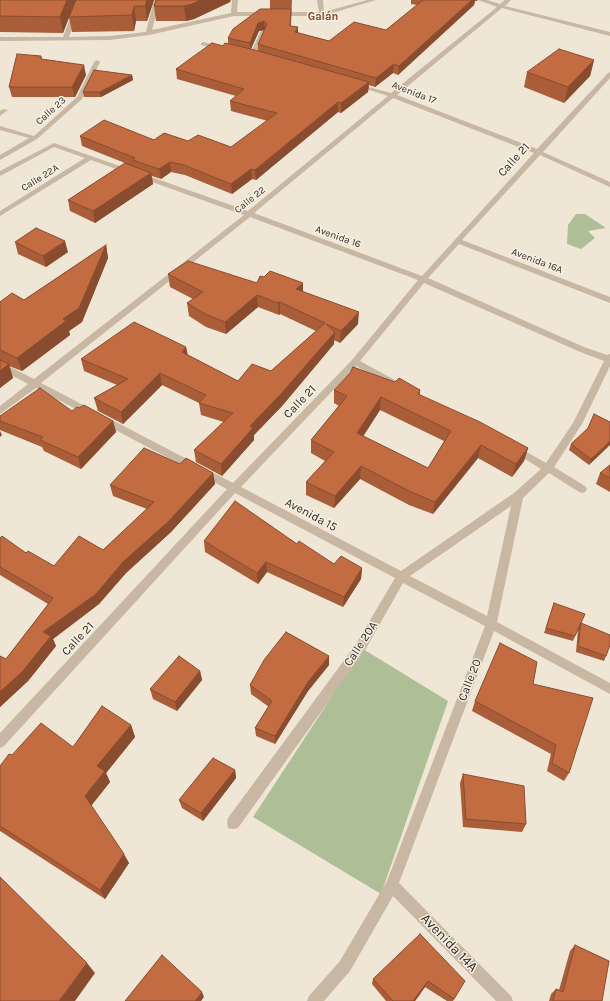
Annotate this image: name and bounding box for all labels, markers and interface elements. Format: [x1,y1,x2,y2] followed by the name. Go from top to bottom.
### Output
[308,10,338,24] district label: Galán
[390,79,438,107] street label: Avenida 17
[33,94,69,128] street label: Calle 23
[495,140,533,180] street label: Calle 21
[19,162,61,194] street label: Calle 22A
[232,184,268,216] street label: Calle 22
[314,223,362,251] street label: Avenida 16
[510,246,564,276] street label: Avenida 16A
[281,382,319,422] street label: Calle 21
[282,495,340,535] street label: Avenida 15
[59,619,97,659] street label: Calle 21
[341,619,381,669] street label: Calle 20A
[455,657,485,703] street label: Calle 20
[417,910,481,976] street label: Avenida 14A

